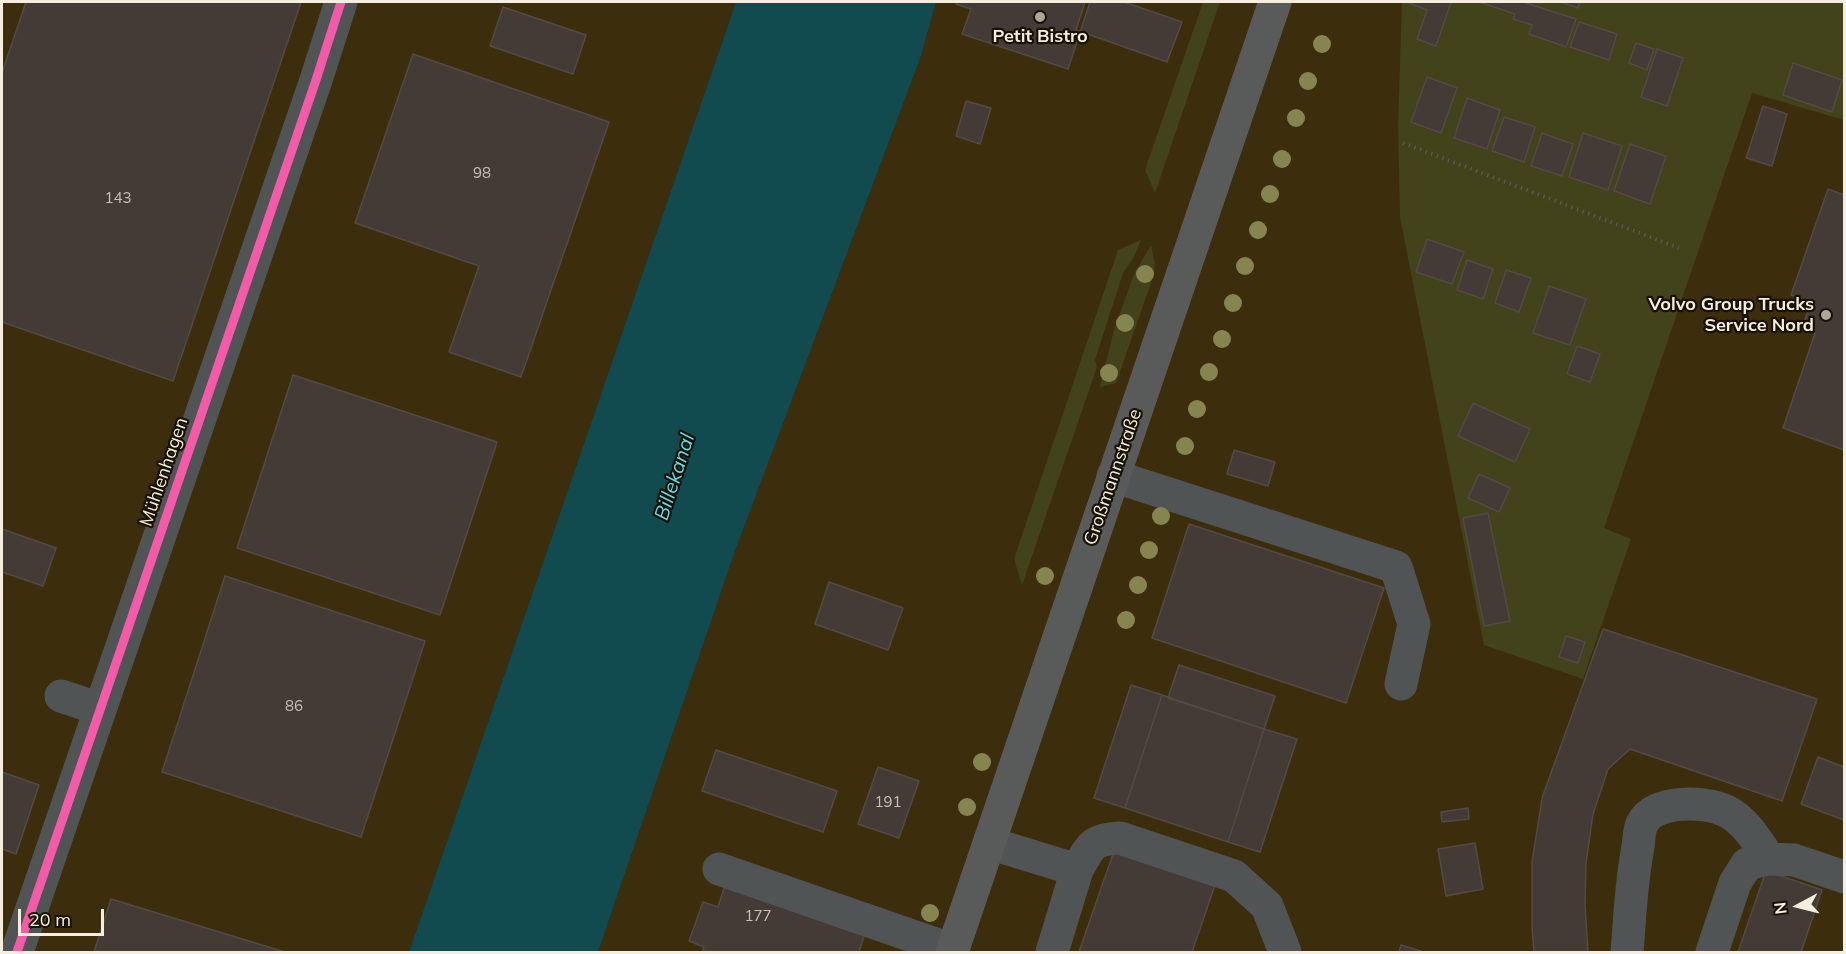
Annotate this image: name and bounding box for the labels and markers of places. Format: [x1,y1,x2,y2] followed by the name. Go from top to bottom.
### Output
[1033,10,1047,24] marker: Petit Bistro
[992,26,1088,48] place label: Petit Bistro
[1648,294,1814,336] place label: Volvo Group Trucks Service Nord
[1819,308,1833,322] marker: Volvo Group Trucks Service Nord

